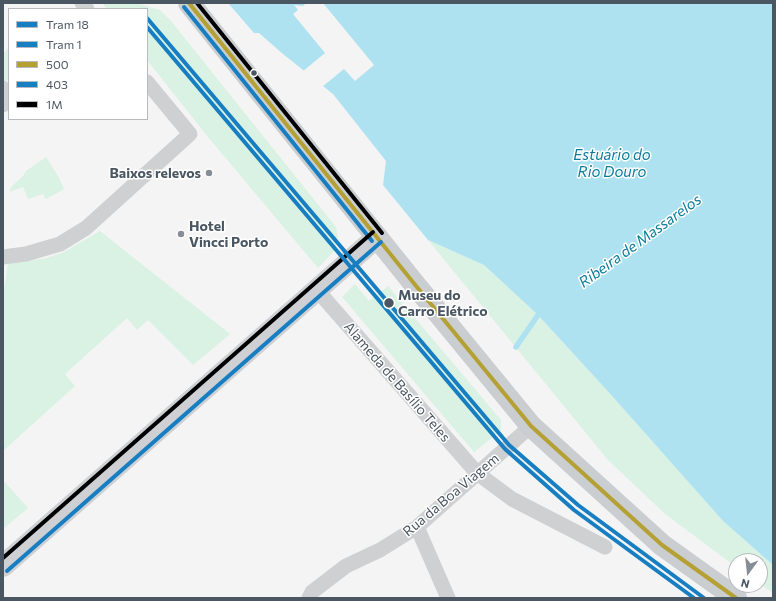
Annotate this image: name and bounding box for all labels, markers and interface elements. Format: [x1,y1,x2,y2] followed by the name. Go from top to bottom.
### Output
[8,8,148,120] legend
[46,17,89,31] text: Tram 18
[46,37,82,51] text: Tram 1
[46,57,69,71] text: 500
[249,68,259,78] unlabelled marker
[46,77,68,91] text: 403
[46,97,63,111] text: 1M
[573,146,651,181] water label: Estuário do Rio Douro
[109,165,201,181] place label: Baixos relevos
[204,168,214,178] marker: Baixos relevos
[575,190,705,292] water label: Ribeira de Massarelos
[189,218,268,250] place label: Hotel Vincci Porto
[176,229,186,239] marker: Hotel Vincci Porto
[398,287,488,320] place label: Museu do Carro Elétrico
[382,296,396,310] marker: Museu do Carro Elétrico
[340,319,454,445] street label: Alameda de Basílio Teles
[400,450,502,540] street label: Rua da Boa Viagem
[728,553,768,593] north arrow
[739,577,751,591] text: N

